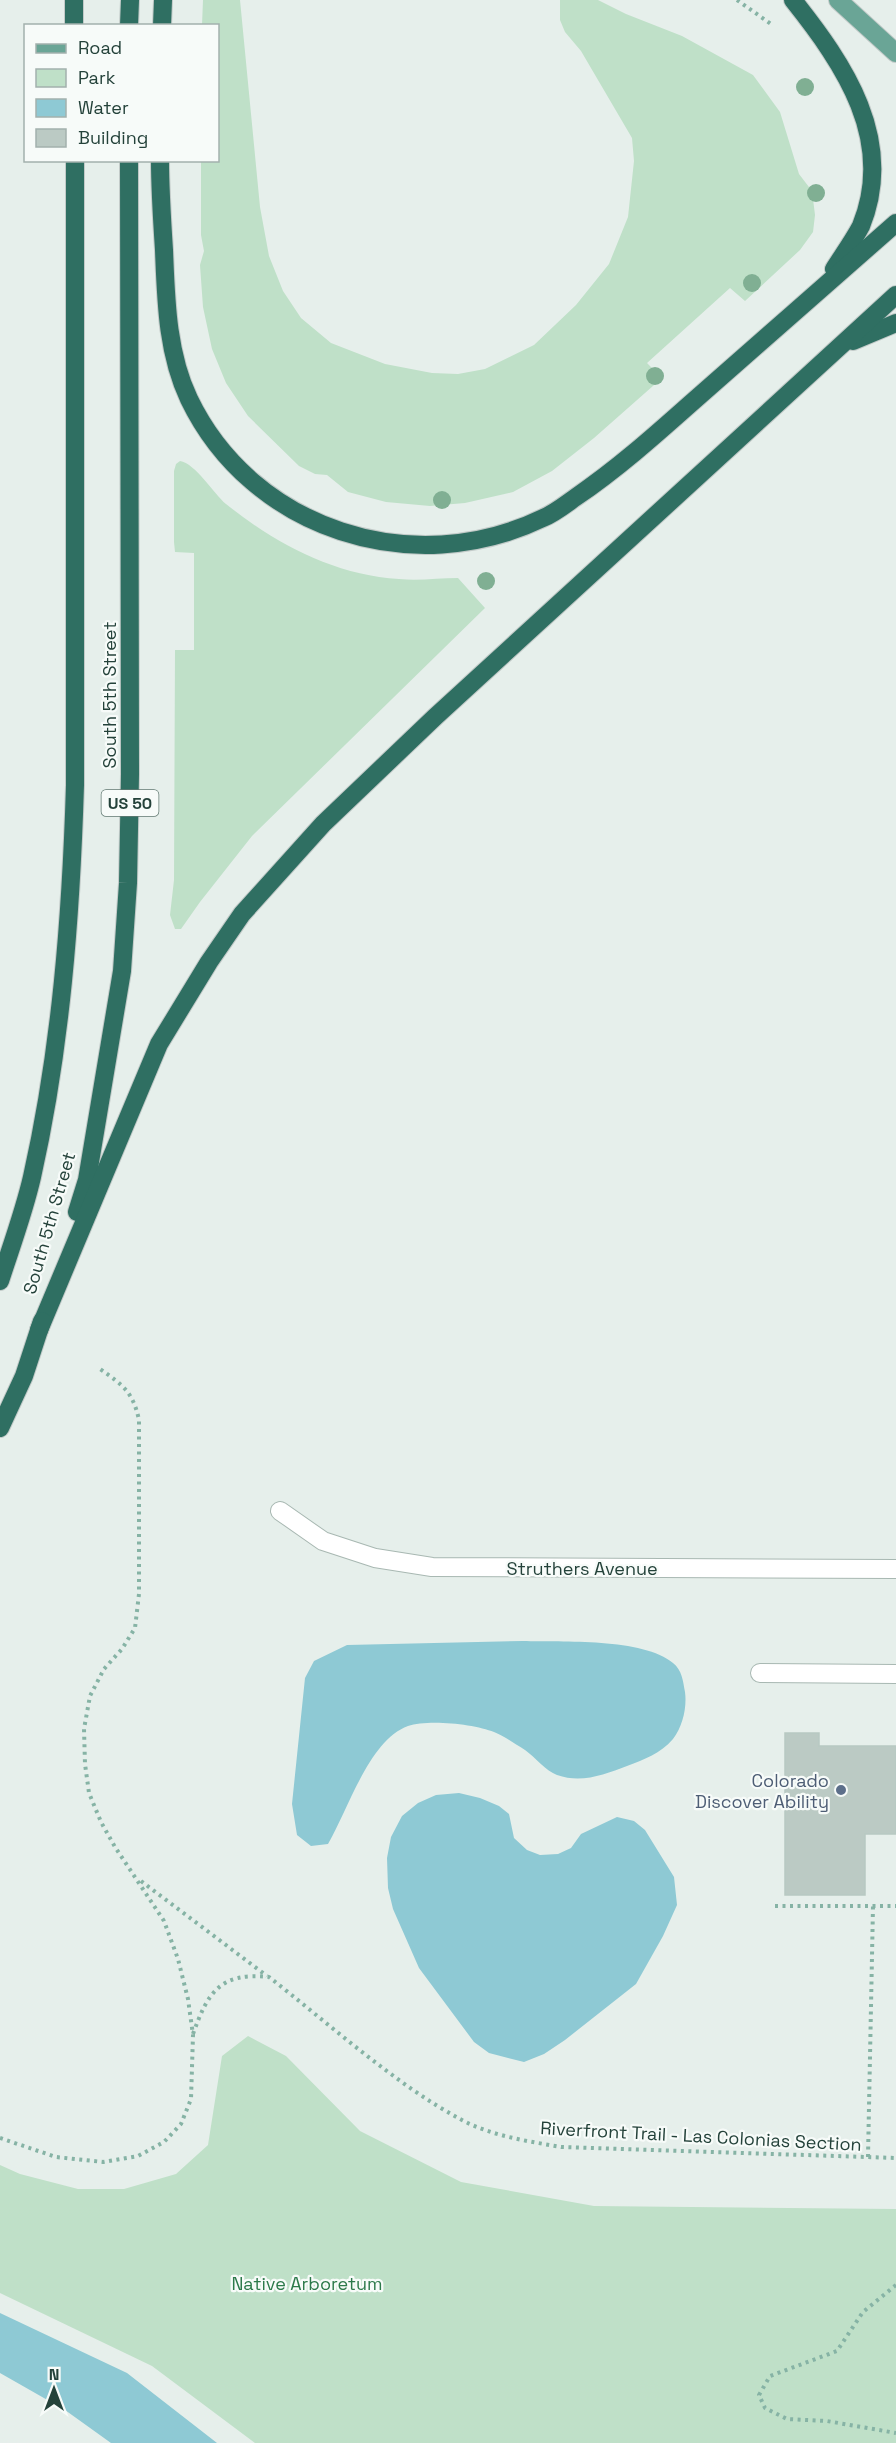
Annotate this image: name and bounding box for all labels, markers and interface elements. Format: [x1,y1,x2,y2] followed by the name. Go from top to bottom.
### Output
[24,24,219,162] legend
[78,36,122,59] text: Road
[78,66,116,89] text: Park
[78,96,129,119] text: Water
[78,126,148,149] text: Building
[98,622,121,768] street label: South 5th Street
[102,790,158,816] road number: US 50
[18,1149,80,1297] street label: South 5th Street
[506,1557,658,1580] street label: Struthers Avenue
[695,1769,829,1813] place label: Colorado Discover Ability
[834,1783,848,1797] marker: Colorado Discover Ability
[540,2116,862,2156] street label: Riverfront Trail - Las Colonias Section
[231,2272,383,2295] park label: Native Arboretum
[24,2359,84,2419] north arrow
[49,2364,59,2385] text: N

